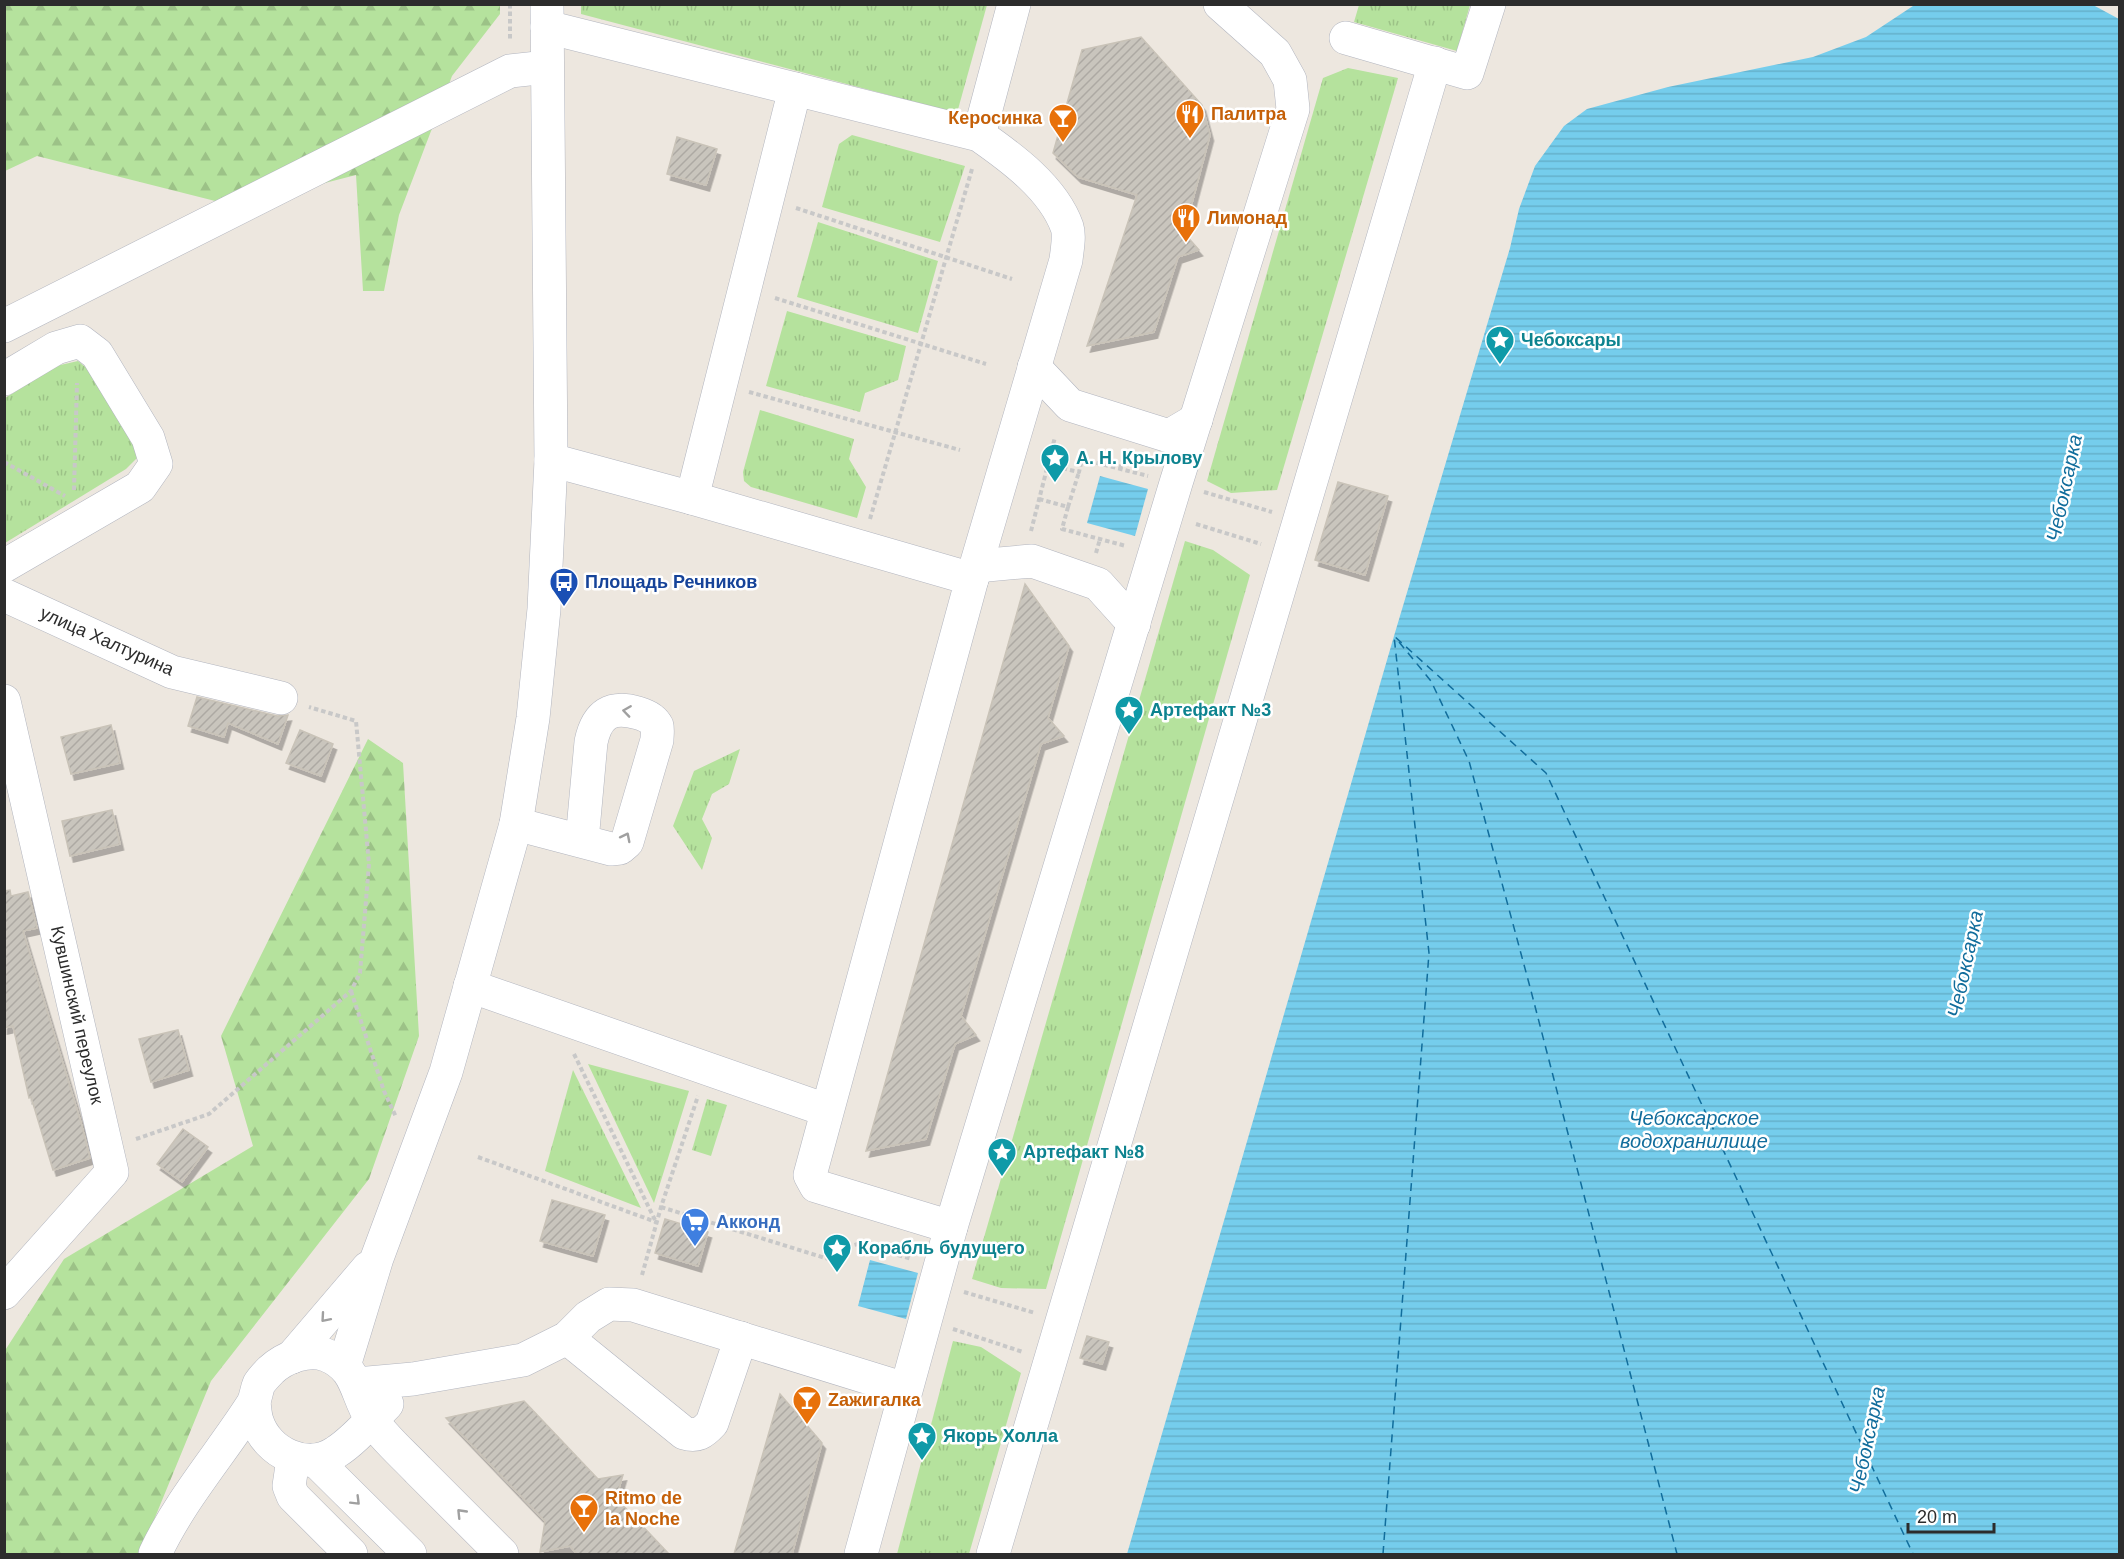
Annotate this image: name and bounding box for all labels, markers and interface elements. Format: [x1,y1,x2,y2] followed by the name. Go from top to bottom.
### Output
[1174,98,1206,140] restaurant icon: Палитра
[1047,102,1079,144] bar icon: Керосинка
[1211,104,1287,124] place label: Палитра
[948,108,1043,128] place label: Керосинка
[1170,202,1202,244] restaurant icon: Лимонад
[1207,208,1288,228] place label: Лимонад
[1484,324,1516,366] place icon: Чебоксары
[1521,330,1621,350] place label: Чебоксары
[2042,432,2086,544] water label: Чебоксарка
[1039,442,1071,484] place icon: А. Н. Крылову
[1076,448,1202,468] place label: А. Н. Крылову
[548,566,580,608] bus stop icon: Площадь Речников
[585,572,757,592] place label: Площадь Речников
[37,603,178,680] street label: улица Халтурина
[1113,694,1145,736] place icon: Артефакт №3
[1150,700,1271,720] place label: Артефакт №3
[622,706,632,718] one-way arrow
[619,833,631,844] one-way arrow
[1943,908,1987,1020] water label: Чебоксарка
[47,924,107,1106] street label: Кувшинский переулок
[1620,1107,1768,1152] water label: Чебоксарское водохранилище
[986,1136,1018,1178] place icon: Артефакт №8
[1023,1142,1144,1162] place label: Артефакт №8
[679,1206,711,1248] supermarket icon: Акконд
[716,1212,781,1232] place label: Акконд
[821,1232,853,1274] place icon: Корабль будущего
[858,1238,1025,1258] place label: Корабль будущего
[322,1311,333,1322] one-way arrow
[791,1384,823,1426] bar icon: Zажигалка
[1845,1384,1889,1496] water label: Чебоксарка
[828,1390,922,1410] place label: Zажигалка
[906,1420,938,1462] place icon: Якорь Холла
[943,1426,1059,1446] place label: Якорь Холла
[605,1488,682,1529] place label: Ritmo de la Noche
[568,1492,600,1534] bar icon: Ritmo de la Noche
[349,1494,360,1505] one-way arrow
[1908,1496,1994,1534] scale bar
[1917,1507,1957,1527] text: 20 m
[457,1509,468,1520] one-way arrow

